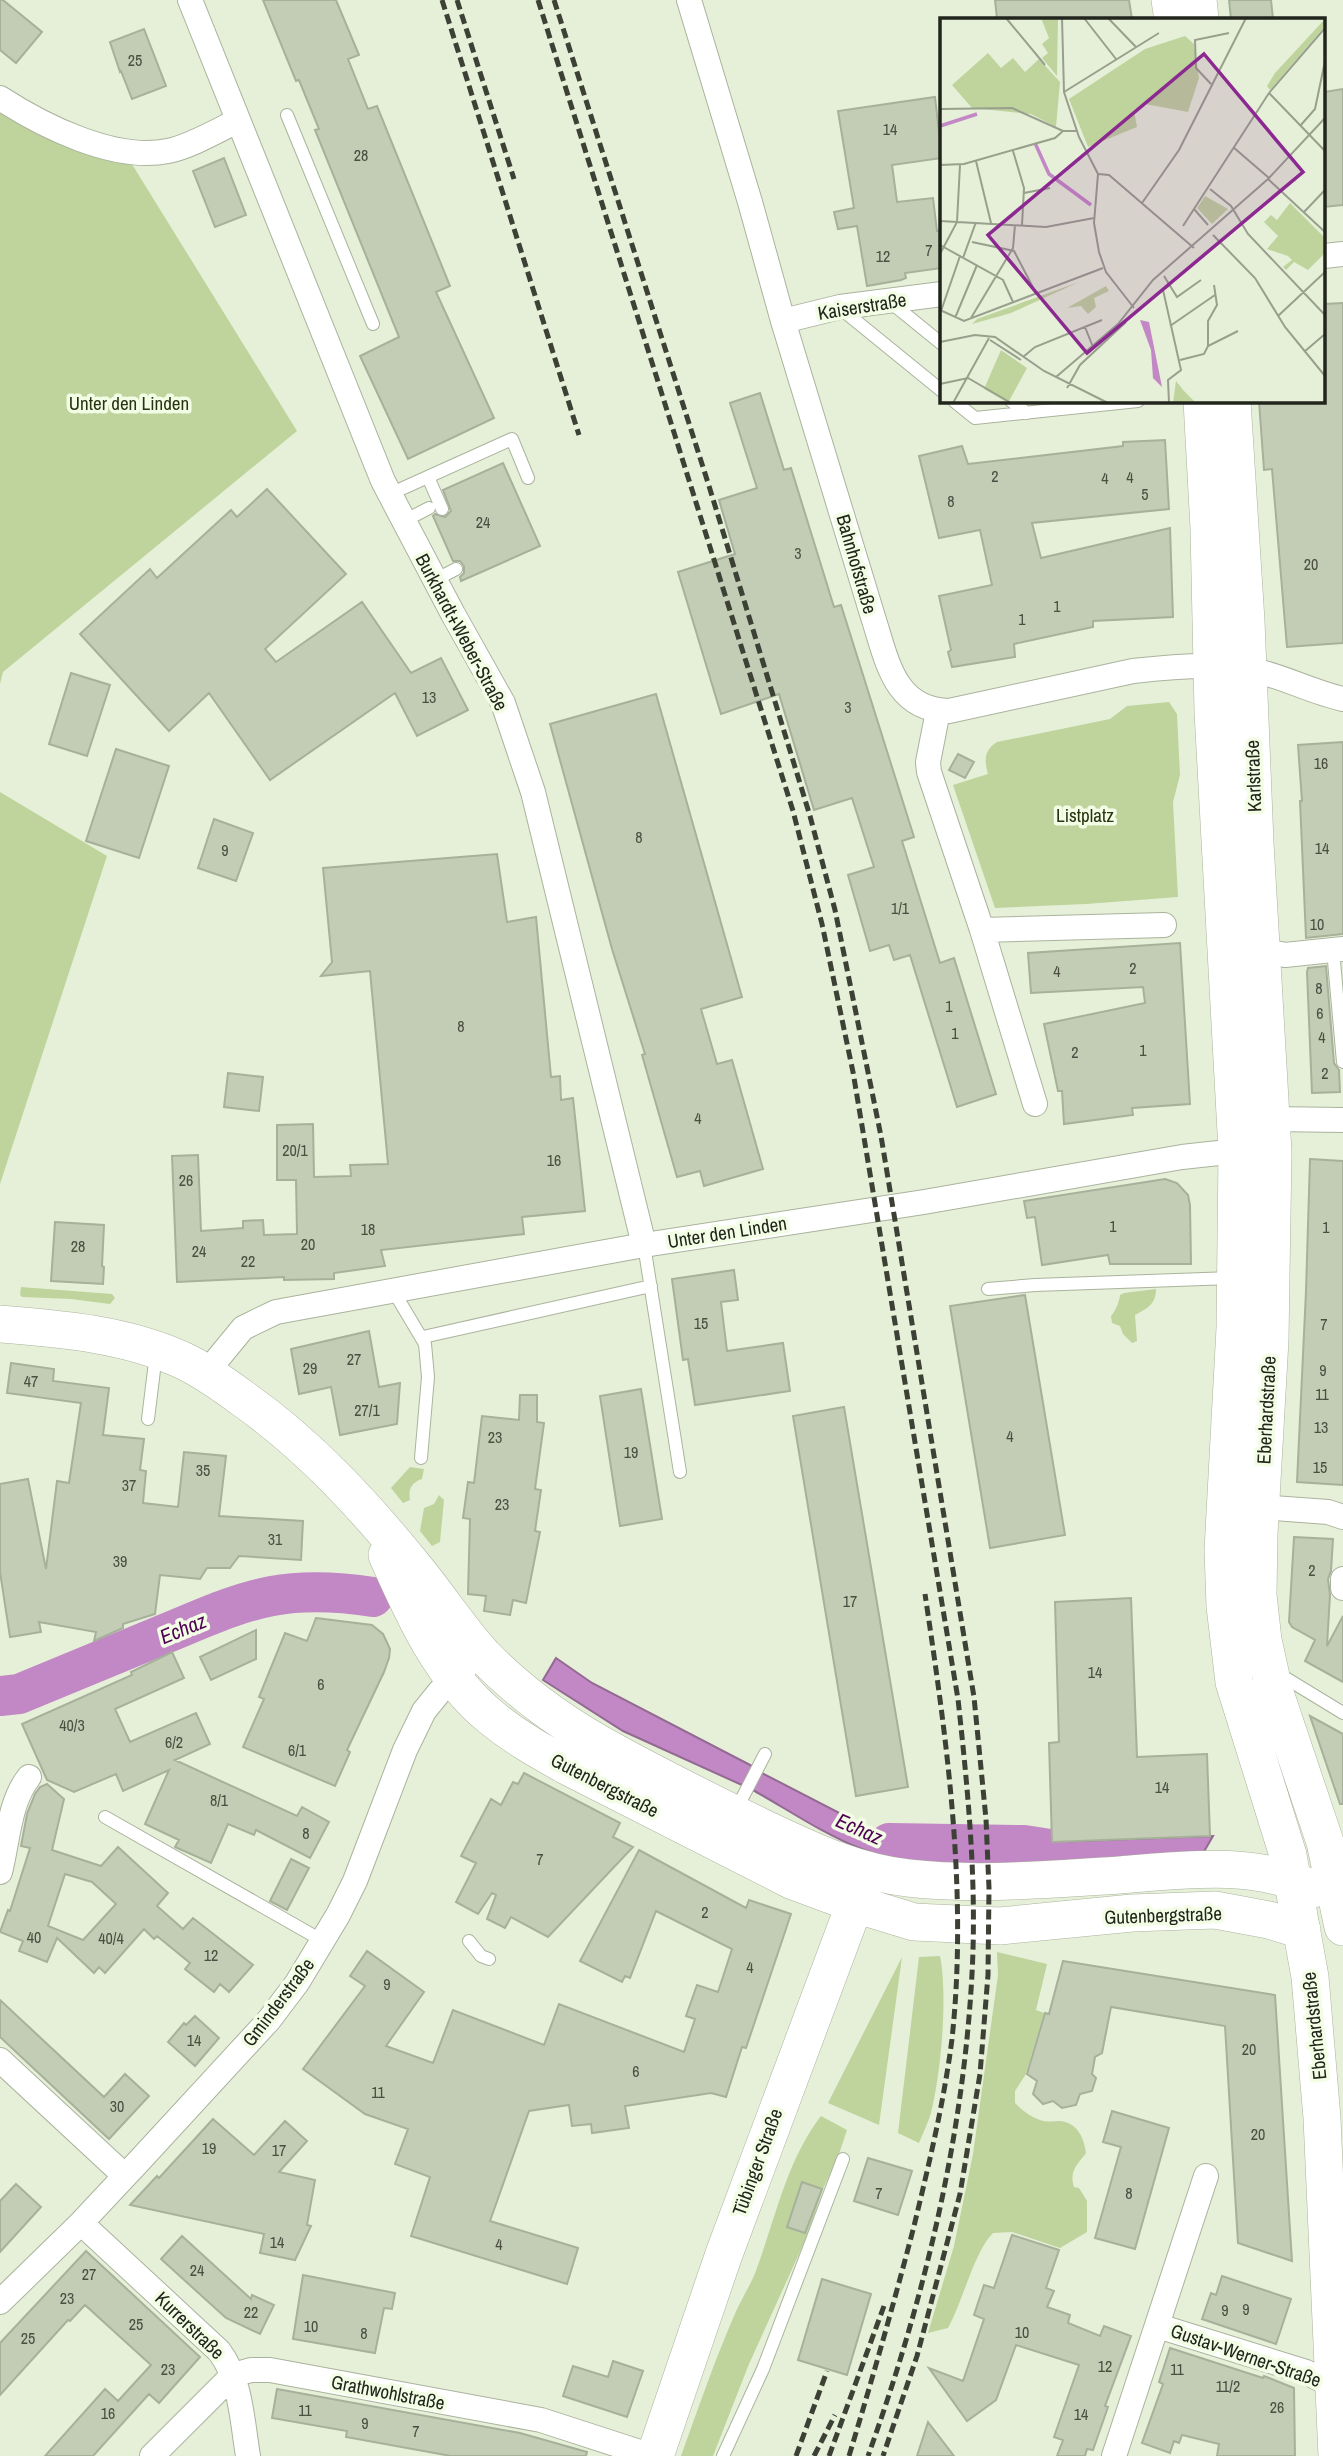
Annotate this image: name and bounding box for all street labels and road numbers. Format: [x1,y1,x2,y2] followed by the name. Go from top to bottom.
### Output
[816,286,908,326] street label: Kaiserstraße
[830,511,884,617] street label: Bahnhofstraße
[410,549,514,715] street label: Burkhardt+Weber-Straße
[1239,740,1267,812] street label: Karlstraße
[666,1210,788,1254] street label: Unter den Linden
[1250,1355,1282,1465] street label: Eberhardstraße
[547,1747,663,1823] street label: Gutenbergstraße
[1104,1900,1222,1930] street label: Gutenbergstraße
[236,1952,320,2052] street label: Gminderstraße
[1295,1971,1333,2081] street label: Eberhardstraße
[726,2105,788,2219] street label: Tübinger Straße
[150,2285,230,2365] street label: Kurrerstraße
[1167,2317,1325,2393] street label: Gustav-Werner-Straße
[329,2368,447,2416] street label: Grathwohlstraße

